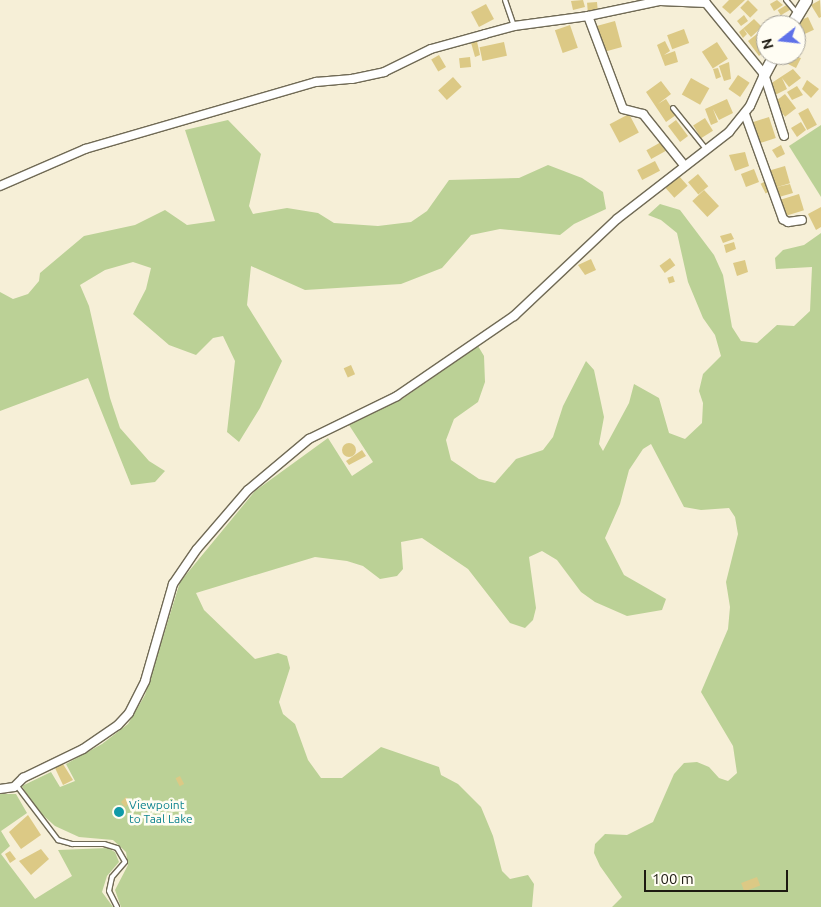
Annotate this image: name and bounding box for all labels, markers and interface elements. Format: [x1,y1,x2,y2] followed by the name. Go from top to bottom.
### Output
[756,15,806,65] north arrow
[758,37,777,51] text: N
[129,798,193,826] place label: Viewpoint to Taal Lake
[113,806,125,818] marker: Viewpoint to Taal Lake
[646,860,790,892] scale bar
[652,870,694,887] text: 100 m

